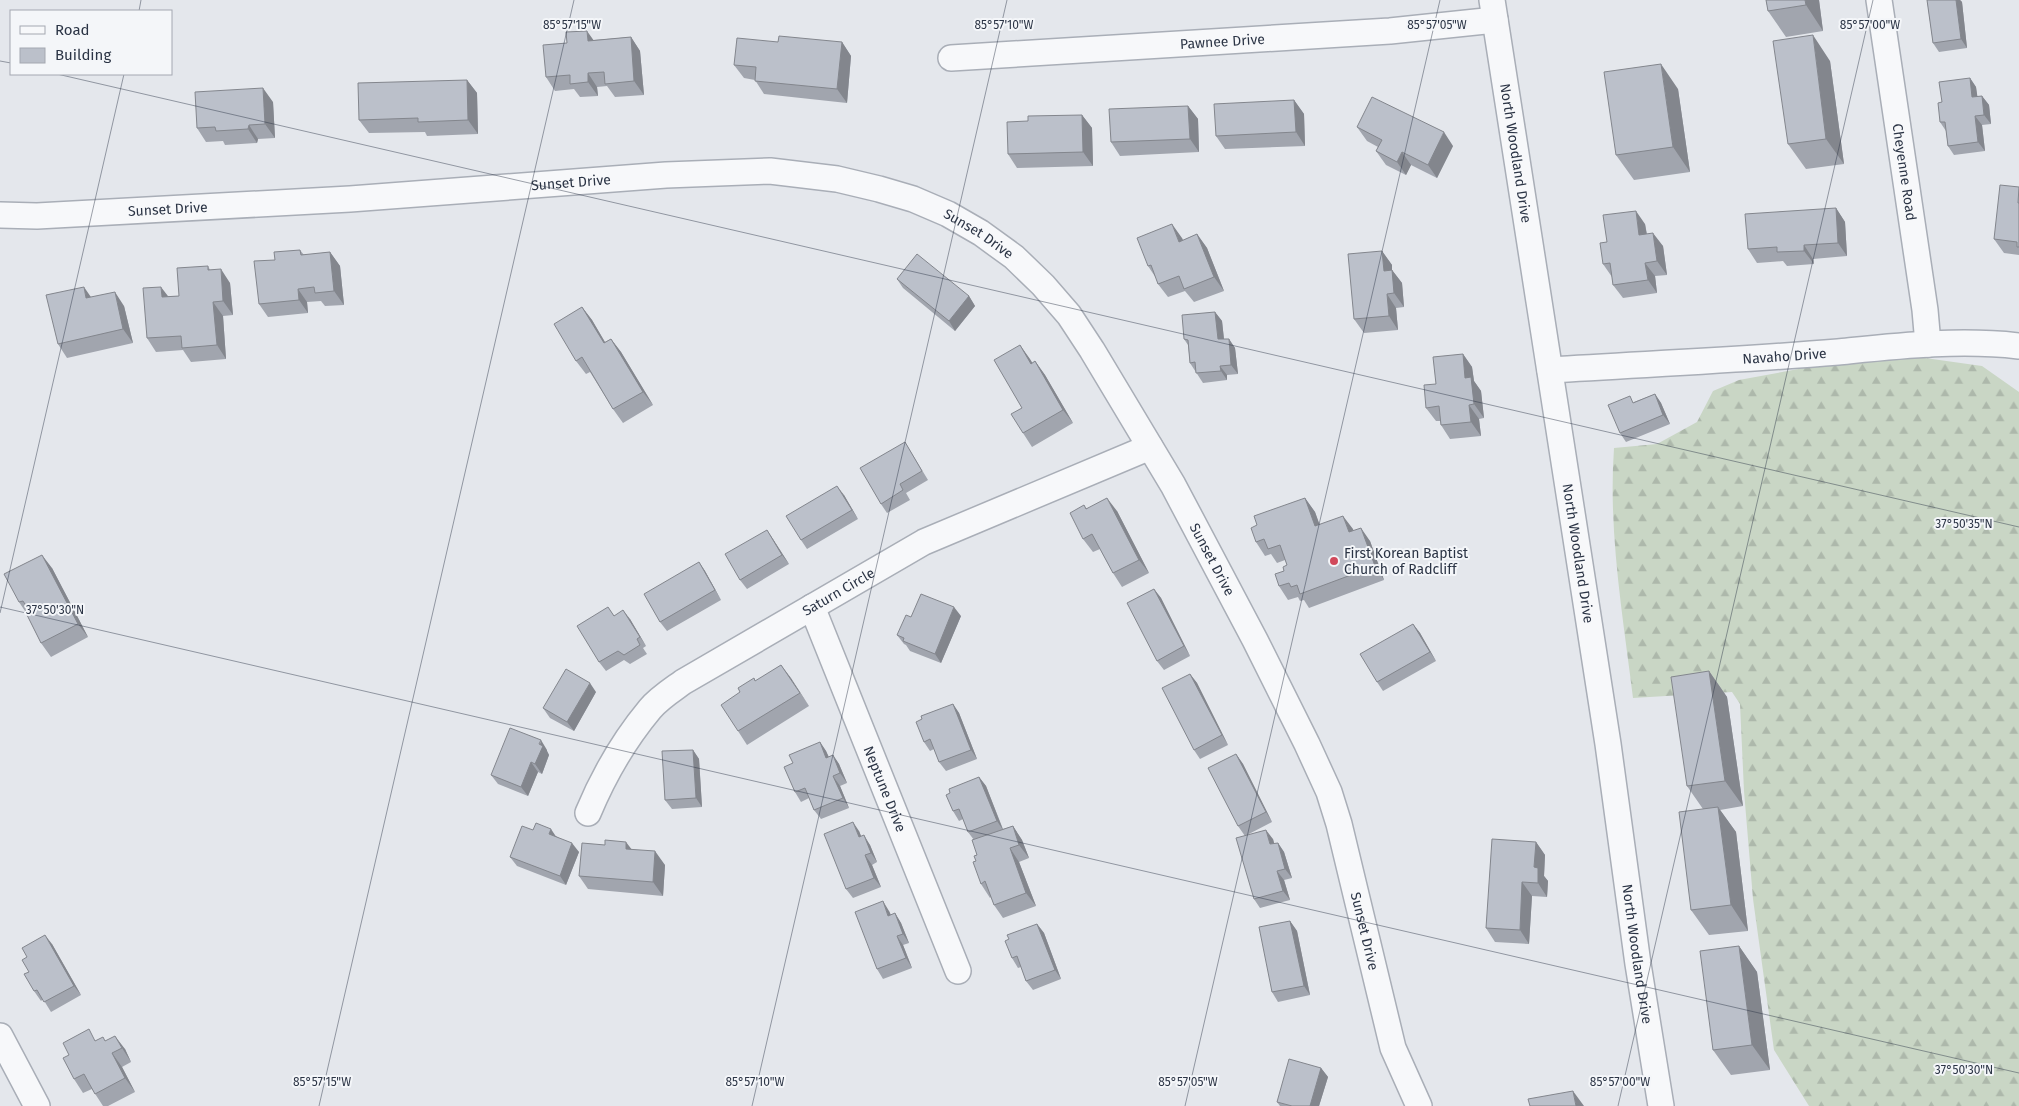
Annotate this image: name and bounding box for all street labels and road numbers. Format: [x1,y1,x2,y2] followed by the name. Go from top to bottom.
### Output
[1180,31,1265,53] street label: Pawnee Drive
[1496,82,1535,224] street label: North Woodland Drive
[1888,122,1920,222] street label: Cheyenne Road
[530,171,611,194] street label: Sunset Drive
[127,199,208,220] street label: Sunset Drive
[940,205,1017,263] street label: Sunset Drive
[1742,345,1827,368] street label: Navaho Drive
[1559,482,1597,624] street label: North Woodland Drive
[1186,520,1238,599] street label: Sunset Drive
[799,564,878,620] street label: Saturn Circle
[860,744,909,835] street label: Neptune Drive
[1618,883,1656,1025] street label: North Woodland Drive
[1347,890,1382,972] street label: Sunset Drive

